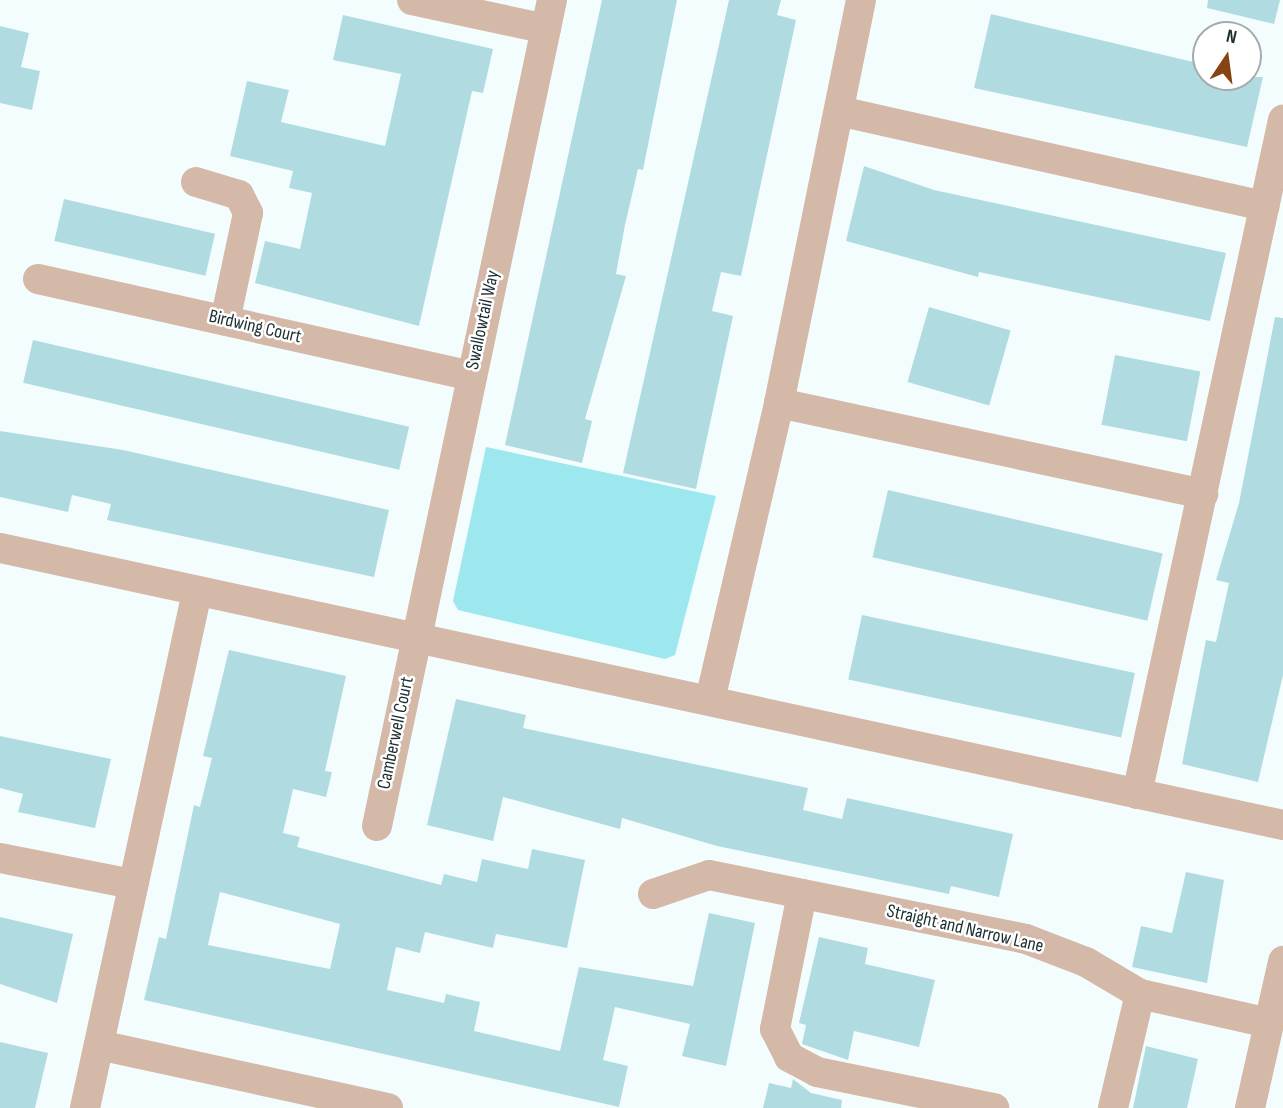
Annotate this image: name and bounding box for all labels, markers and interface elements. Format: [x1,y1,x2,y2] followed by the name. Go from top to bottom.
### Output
[1192,21,1262,91] north arrow
[1224,25,1239,49] text: N
[461,268,505,372] street label: Swallowtail Way
[206,305,304,349] street label: Birdwing Court
[373,675,419,791] street label: Camberwell Court
[884,900,1046,958] street label: Straight and Narrow Lane

